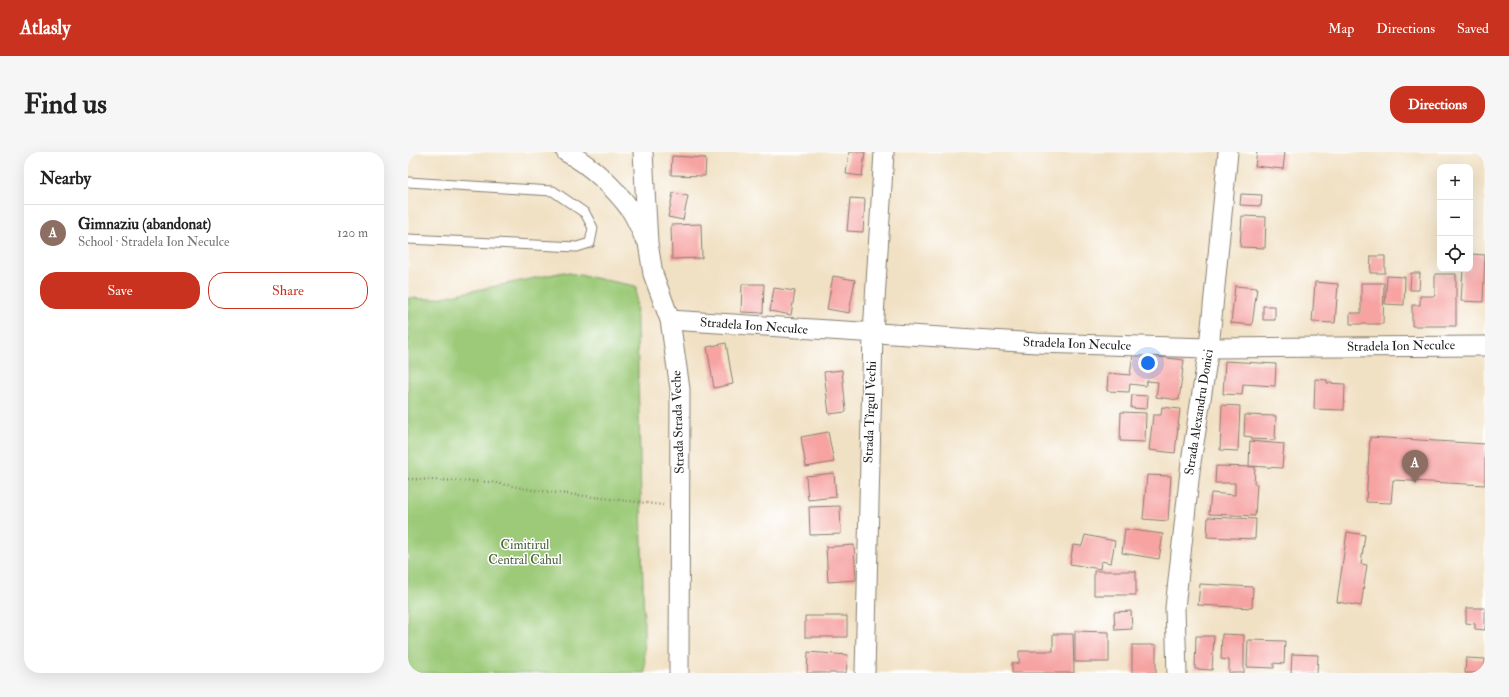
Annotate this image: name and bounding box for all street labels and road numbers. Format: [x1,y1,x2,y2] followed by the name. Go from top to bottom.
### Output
[699,314,809,338] street label: Stradela Ion Neculce
[1023,334,1132,354] street label: Stradela Ion Neculce
[1347,337,1456,355] street label: Stradela Ion Neculce
[1181,347,1217,476] street label: Strada Alexandru Donici
[860,360,880,463] street label: Strada Tîrgul Vechi
[668,370,688,474] street label: Strada Strada Veche

